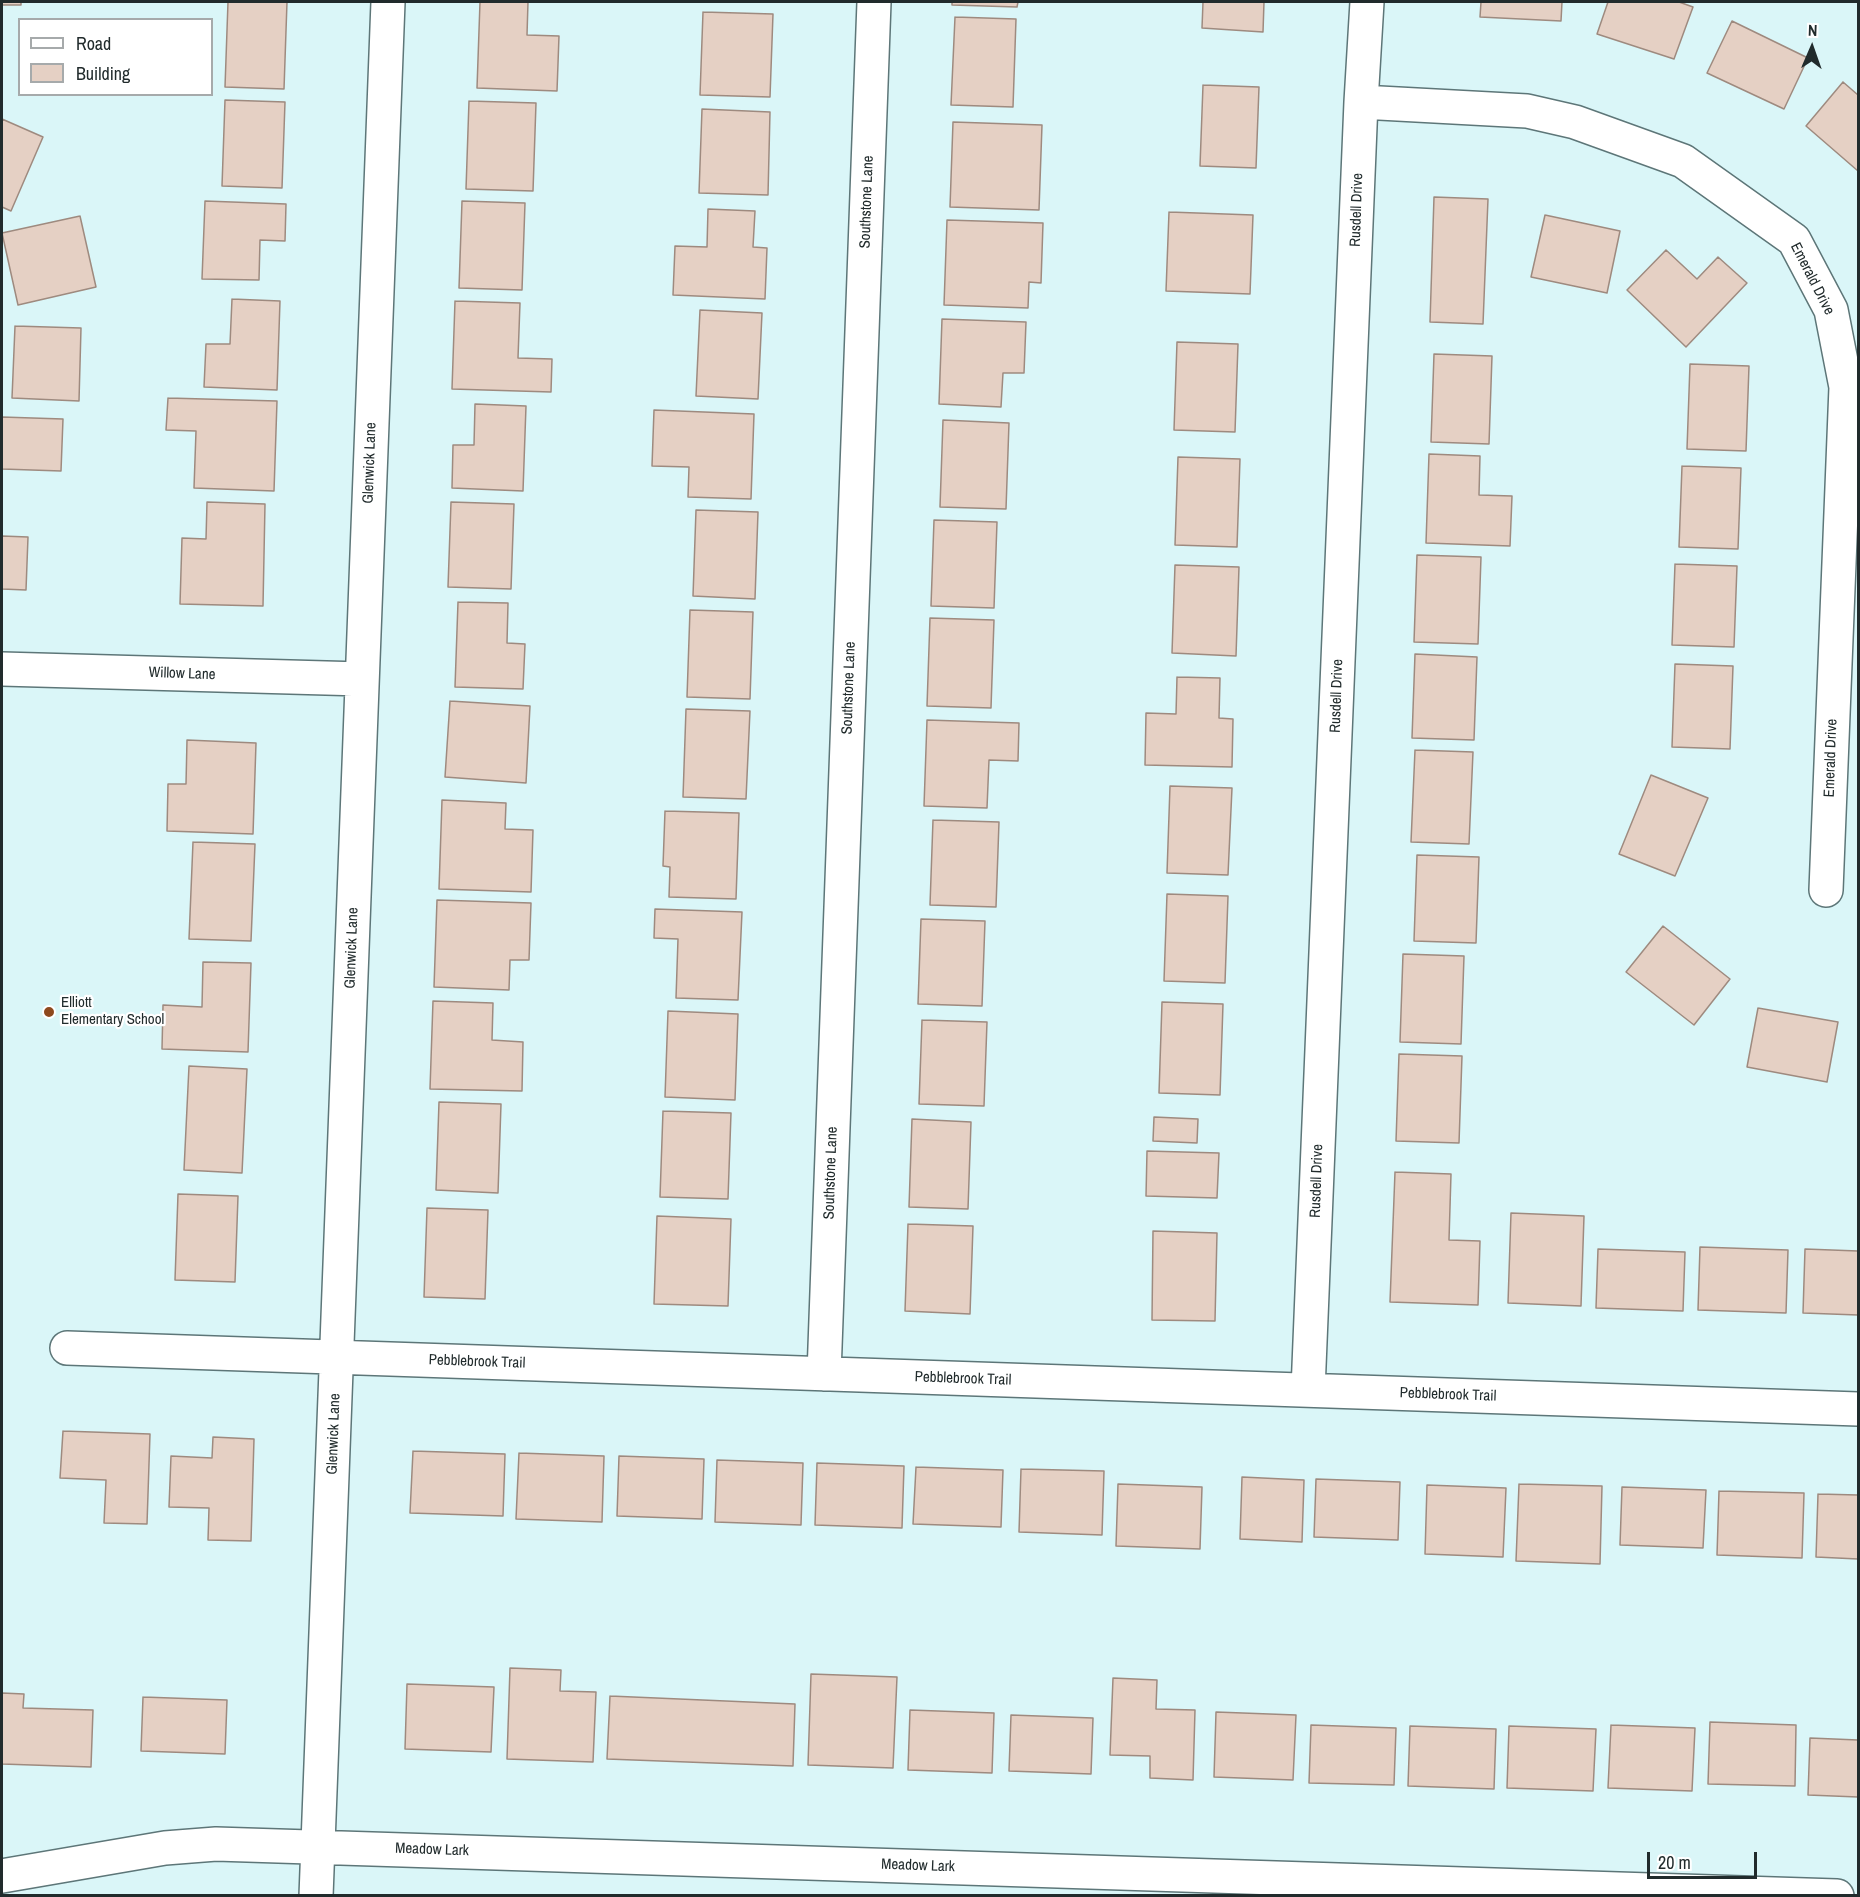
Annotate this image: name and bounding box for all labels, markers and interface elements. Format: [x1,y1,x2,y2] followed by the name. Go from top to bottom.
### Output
[18,18,213,96] legend
[1782,18,1842,78] north arrow
[1807,19,1818,41] text: N
[76,31,111,56] text: Road
[76,61,130,86] text: Building
[856,155,878,249] street label: Southstone Lane
[1347,173,1367,247] street label: Rusdell Drive
[1786,240,1838,318] street label: Emerald Drive
[360,422,380,504] street label: Glenwick Lane
[838,641,860,735] street label: Southstone Lane
[1327,659,1347,733] street label: Rusdell Drive
[148,664,216,684] street label: Willow Lane
[1821,718,1841,798] street label: Emerald Drive
[342,907,362,989] street label: Glenwick Lane
[61,994,164,1029] place label: Elliott Elementary School
[42,1005,56,1019] marker: Elliott Elementary School
[820,1126,842,1220] street label: Southstone Lane
[1307,1144,1327,1218] street label: Rusdell Drive
[428,1351,526,1373] street label: Pebblebrook Trail
[914,1368,1012,1390] street label: Pebblebrook Trail
[1399,1384,1497,1406] street label: Pebblebrook Trail
[324,1393,344,1475] street label: Glenwick Lane
[395,1840,469,1860] street label: Meadow Lark
[1650,1840,1760,1878] scale bar
[1658,1850,1691,1875] text: 20 m
[881,1856,955,1876] street label: Meadow Lark

